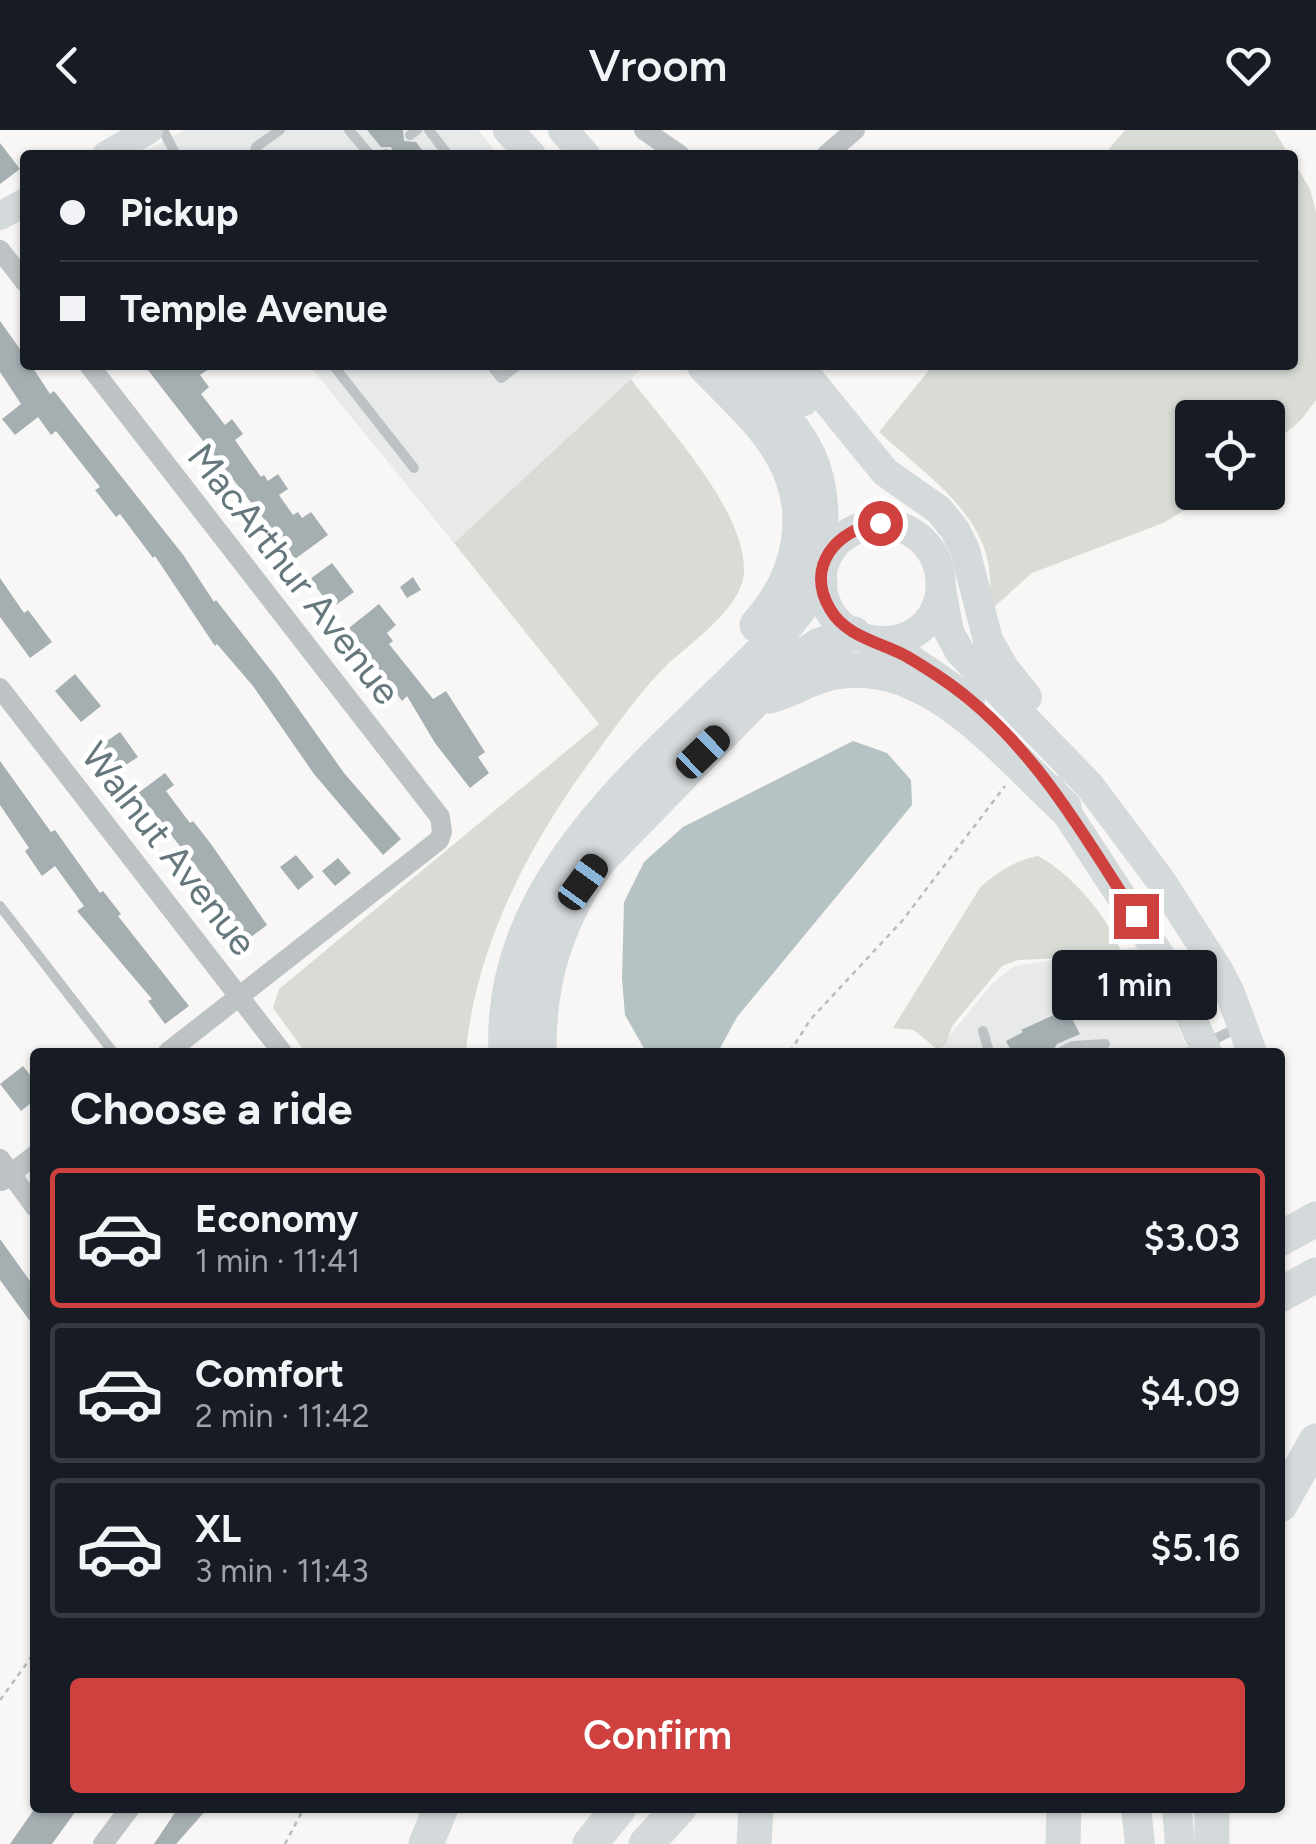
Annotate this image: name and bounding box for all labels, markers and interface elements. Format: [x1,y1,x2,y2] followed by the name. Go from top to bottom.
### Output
[40,38,95,93] icon: back
[589,38,727,92] text: Vroom
[1221,38,1276,93] icon: heart
[120,190,238,236] text: Pickup
[120,286,387,332] text: Temple Avenue
[1175,400,1285,510] map controls
[1175,400,1285,510] button: locate
[178,434,410,714] street label: MacArthur Avenue
[858,501,903,546] route start
[671,720,735,784] car
[72,733,266,965] street label: Walnut Avenue
[553,849,613,915] car
[1114,894,1159,939] route end
[1054,951,1218,1021] callout: 1 min
[1097,966,1172,1004] text: 1 min
[70,1081,352,1135] text: Choose a ride
[75,1193,165,1283] icon: car
[195,1196,358,1242] text: Economy
[1144,1215,1240,1261] text: $3.03
[195,1242,360,1280] text: 1 min · 11:41
[75,1348,165,1438] icon: car
[195,1351,344,1397] text: Comfort
[1140,1370,1240,1416] text: $4.09
[195,1397,370,1435] text: 2 min · 11:42
[75,1503,165,1593] icon: car
[195,1506,241,1552] text: XL
[1150,1525,1240,1571] text: $5.16
[195,1552,369,1590] text: 3 min · 11:43
[70,1678,1245,1793] button: Confirm

